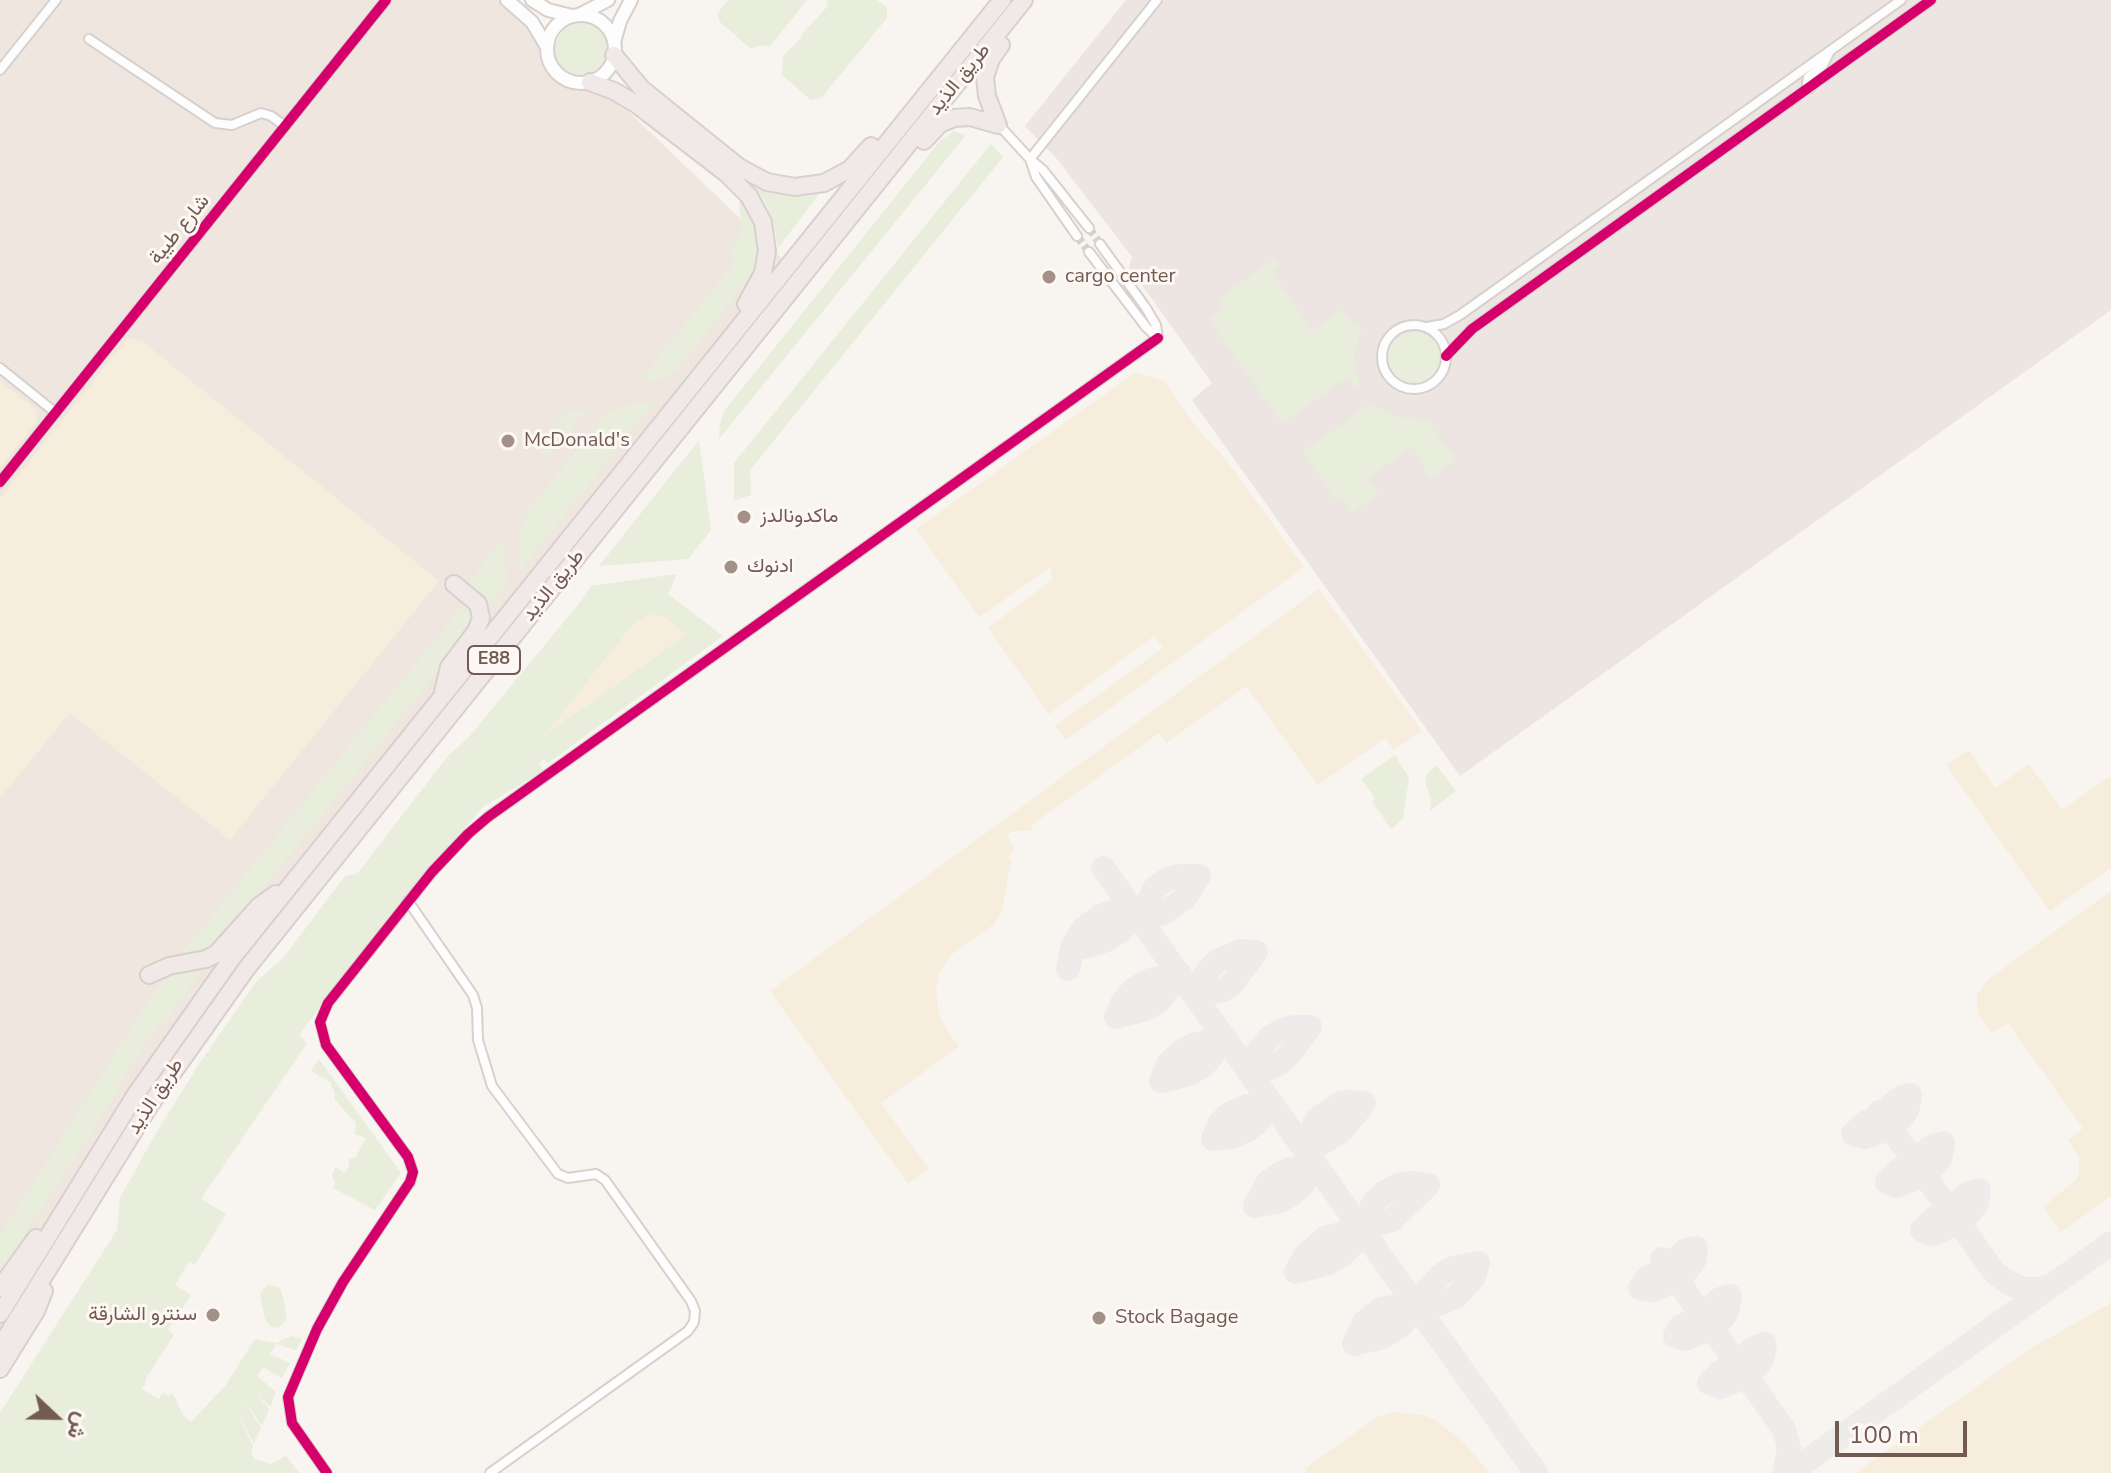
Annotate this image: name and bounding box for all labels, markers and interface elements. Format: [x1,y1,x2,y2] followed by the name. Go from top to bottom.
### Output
[924,39,996,121] street label: طريق الذيد
[145,190,215,270] street label: شارع طيبة
[1065,265,1176,289] place label: cargo center
[1040,268,1058,286] marker: cargo center
[524,429,630,453] place label: McDonald's
[499,432,517,450] marker: McDonald's
[760,505,838,529] place label: ماكدونالدز
[735,508,753,526] marker: ماكدونالدز
[518,545,590,627] street label: طريق الذيد
[747,555,793,579] place label: ادنوك
[722,558,740,576] marker: ادنوك
[468,646,520,674] road number: E88
[123,1055,189,1139] street label: طريق الذيد
[88,1303,197,1327] place label: سنترو الشارقة
[204,1306,222,1324] marker: سنترو الشارقة
[1115,1306,1238,1330] place label: Stock Bagage
[1090,1309,1108,1327] marker: Stock Bagage
[16,1377,96,1457] north arrow
[1839,1405,1971,1455] scale bar
[59,1408,97,1444] text: ش
[1849,1419,1919,1451] text: 100 m

